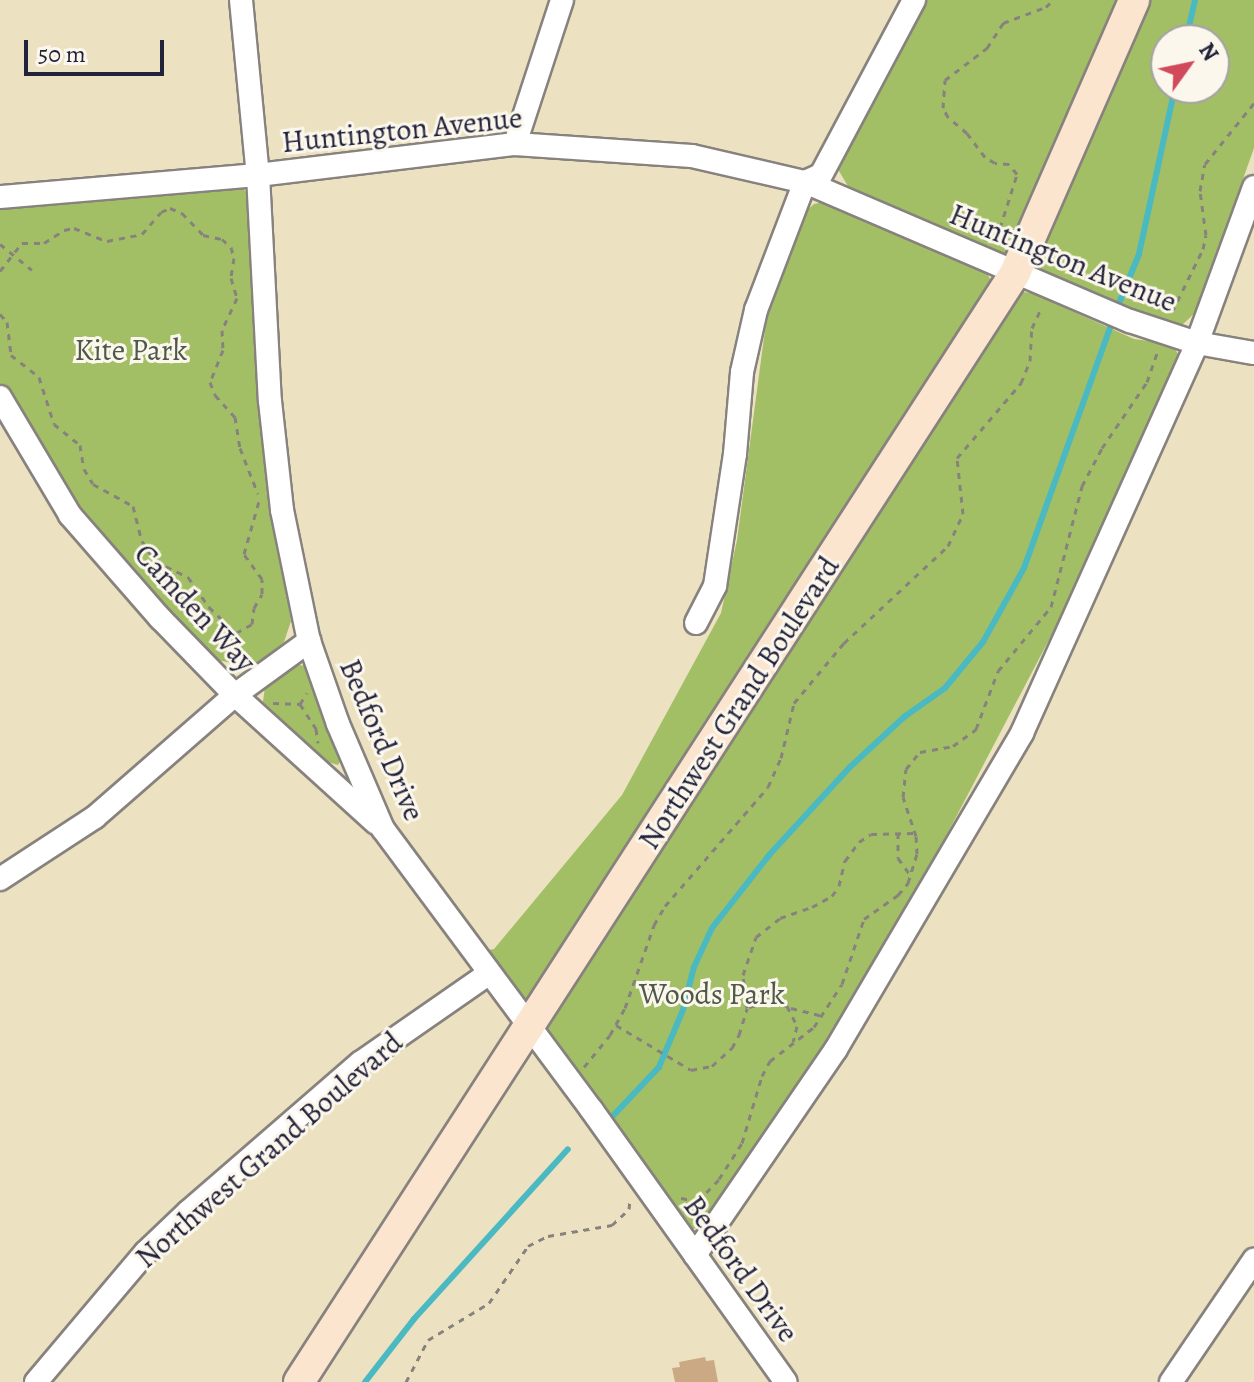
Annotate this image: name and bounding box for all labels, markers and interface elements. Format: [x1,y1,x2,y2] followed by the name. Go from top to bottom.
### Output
[28,24,168,74] scale bar
[1150,24,1230,104] north arrow
[1192,37,1225,67] text: N
[38,38,86,70] text: 50 m
[280,99,524,161] street label: Huntington Avenue
[944,196,1182,320] street label: Huntington Avenue
[75,332,187,368] park label: Kite Park
[127,536,263,680] street label: Camden Way
[631,550,847,856] street label: Northwest Grand Boulevard
[332,654,432,826] street label: Bedford Drive
[639,976,785,1012] park label: Woods Park
[128,1024,410,1276] street label: Northwest Grand Boulevard
[676,1189,806,1349] street label: Bedford Drive

